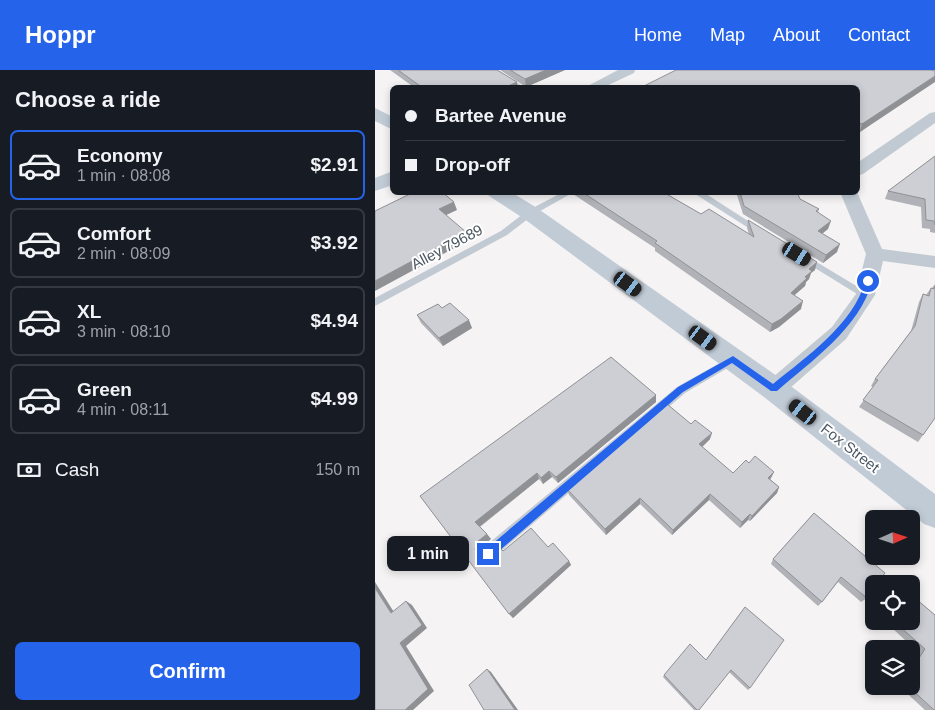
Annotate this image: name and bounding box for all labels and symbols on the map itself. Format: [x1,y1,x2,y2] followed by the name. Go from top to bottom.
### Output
[408,221,485,272] street label: Alley 79689
[780,240,813,268] car
[611,269,644,299] car
[857,270,879,292] route start
[686,323,719,353] car
[786,397,819,427] car
[818,420,883,476] street label: Fox Street
[865,510,920,565] north arrow
[388,536,471,572] callout: 1 min
[477,543,499,565] route end

